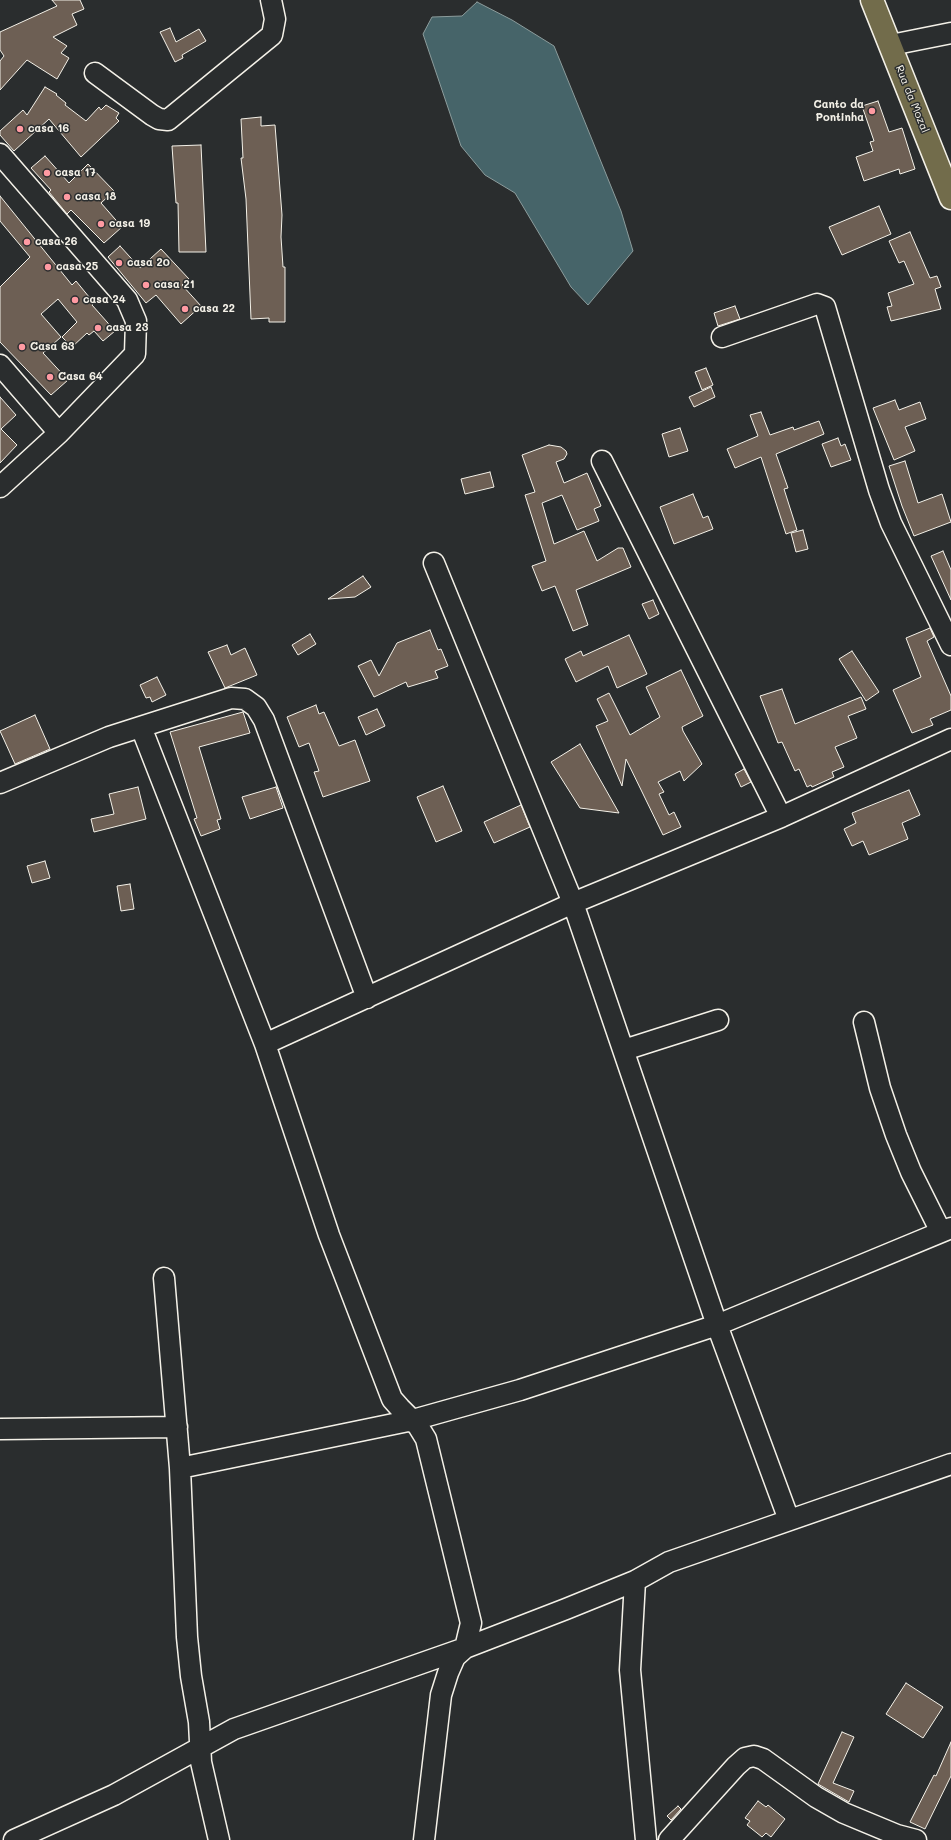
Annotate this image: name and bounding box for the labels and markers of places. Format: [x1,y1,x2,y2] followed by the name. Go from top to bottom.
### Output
[814,98,864,124] place label: Canto da Pontinha
[867,106,877,116] marker: Canto da Pontinha
[28,122,69,136] place label: casa 16
[15,124,25,134] marker: casa 16
[55,166,96,180] place label: casa 17
[42,168,52,178] marker: casa 17
[75,190,116,204] place label: casa 18
[62,192,72,202] marker: casa 18
[109,217,150,231] place label: casa 19
[96,219,106,229] marker: casa 19
[35,235,77,249] place label: casa 26
[22,237,32,247] marker: casa 26
[127,256,170,270] place label: casa 20
[114,258,124,268] marker: casa 20
[56,260,98,274] place label: casa 25
[43,262,53,272] marker: casa 25
[154,278,195,292] place label: casa 21
[141,280,151,290] marker: casa 21
[83,293,126,307] place label: casa 24
[70,295,80,305] marker: casa 24
[193,302,235,316] place label: casa 22
[180,304,190,314] marker: casa 22
[106,321,148,335] place label: casa 23
[93,323,103,333] marker: casa 23
[30,340,74,354] place label: Casa 63
[17,342,27,352] marker: Casa 63
[58,370,103,384] place label: Casa 64
[45,372,55,382] marker: Casa 64

